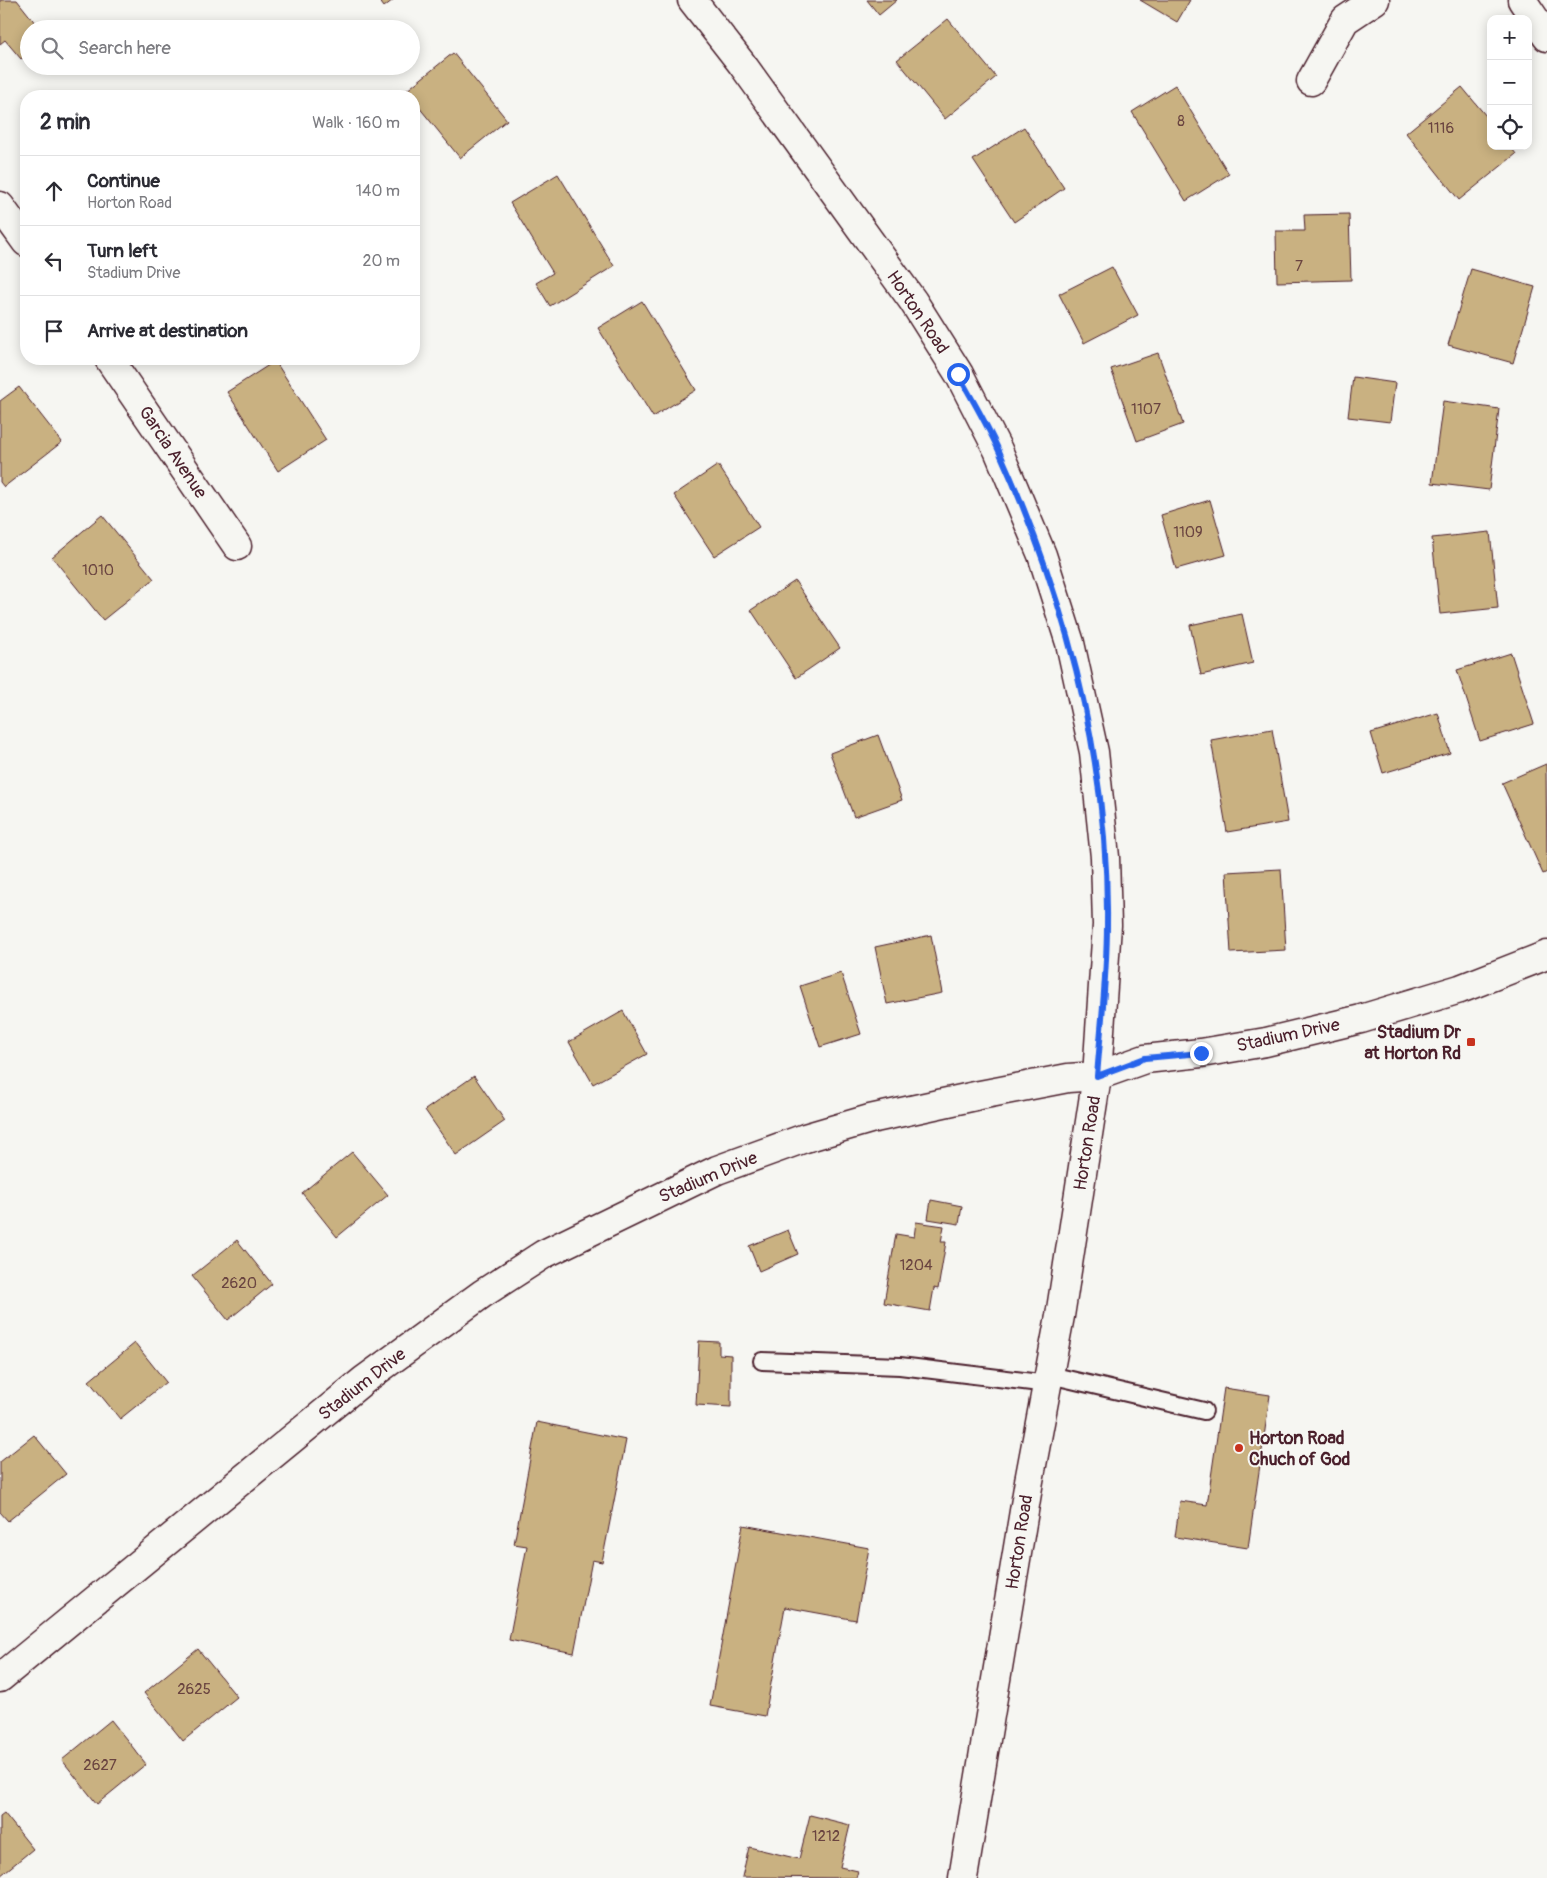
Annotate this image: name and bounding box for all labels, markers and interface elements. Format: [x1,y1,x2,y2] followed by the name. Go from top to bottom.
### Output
[1487,15,1532,150] map controls
[1487,15,1532,60] button: +
[20,20,420,75] search box
[38,34,66,62] icon: search
[78,36,171,60] text: Search here
[1487,60,1532,105] button: −
[1487,105,1532,150] button: locate
[40,109,90,136] text: 2 min
[1177,112,1185,131] house number: 8
[312,113,400,133] text: Walk · 160 m
[1428,119,1454,138] house number: 1116
[87,169,160,193] text: Continue
[40,177,68,205] icon: ahead
[356,181,400,201] text: 140 m
[87,193,172,213] text: Horton Road
[87,239,157,263] text: Turn left
[40,247,68,275] icon: left
[362,251,400,271] text: 20 m
[1295,257,1303,276] house number: 7
[87,263,180,283] text: Stadium Drive
[881,266,954,358] street label: Horton Road
[40,317,68,345] icon: arrive
[87,319,248,343] text: Arrive at destination
[947,363,970,386] route start
[1131,400,1161,419] house number: 1107
[133,402,212,503] street label: Garcia Avenue
[1173,523,1203,542] house number: 1109
[82,561,114,580] house number: 1010
[1234,1013,1342,1058] street label: Stadium Drive
[1364,1021,1462,1065] place label: Stadium Dr at Horton Rd
[1465,1036,1477,1048] marker: Stadium Dr at Horton Rd
[1190,1042,1213,1065] route end
[1069,1094,1106,1192] street label: Horton Road
[655,1146,761,1209] street label: Stadium Drive
[899,1256,933,1275] house number: 1204
[221,1274,257,1293] house number: 2620
[314,1343,411,1426] street label: Stadium Drive
[1249,1427,1351,1471] place label: Horton Road Chuch of God
[1233,1442,1245,1454] marker: Horton Road Chuch of God
[1001,1493,1038,1591] street label: Horton Road
[177,1680,211,1699] house number: 2625
[83,1756,117,1775] house number: 2627
[812,1827,840,1846] house number: 1212

